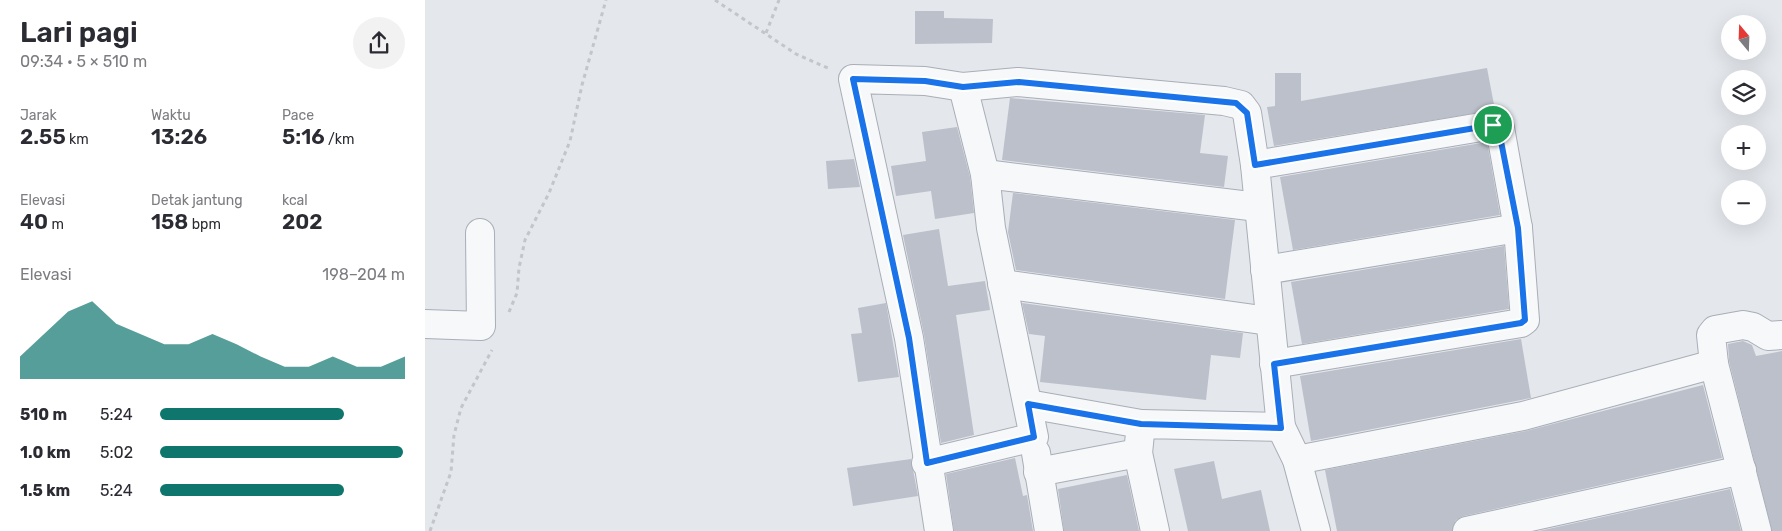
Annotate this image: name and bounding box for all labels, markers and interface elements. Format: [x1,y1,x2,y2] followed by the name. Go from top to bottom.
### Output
[1721,15,1766,60] north arrow
[1721,15,1766,225] map controls
[20,16,138,49] text: Lari pagi
[353,17,405,69] button: share
[20,52,147,71] text: 09:34 · 5 × 510 m
[1721,70,1766,115] button: layers
[1472,104,1514,146] pin
[20,107,57,124] text: Jarak
[151,107,191,124] text: Waktu
[282,107,314,124] text: Pace
[1479,111,1507,139] icon: arrive
[20,124,66,149] text: 2.55
[151,124,207,149] text: 13:26
[282,124,325,149] text: 5:16
[1721,125,1766,170] button: +
[66,131,89,148] text: km
[325,131,355,148] text: /km
[1721,180,1766,225] button: −
[20,192,65,209] text: Elevasi
[151,192,243,209] text: Detak jantung
[282,192,308,209] text: kcal
[20,209,48,234] text: 40
[151,209,188,234] text: 158
[282,209,323,234] text: 202
[48,216,64,233] text: m
[188,216,221,233] text: bpm
[20,265,72,284] text: Elevasi
[322,265,405,284] text: 198–204 m
[20,405,67,424] text: 510 m
[100,405,133,424] text: 5:24
[20,443,71,462] text: 1.0 km
[100,443,133,462] text: 5:02
[20,481,70,500] text: 1.5 km
[100,481,133,500] text: 5:24

